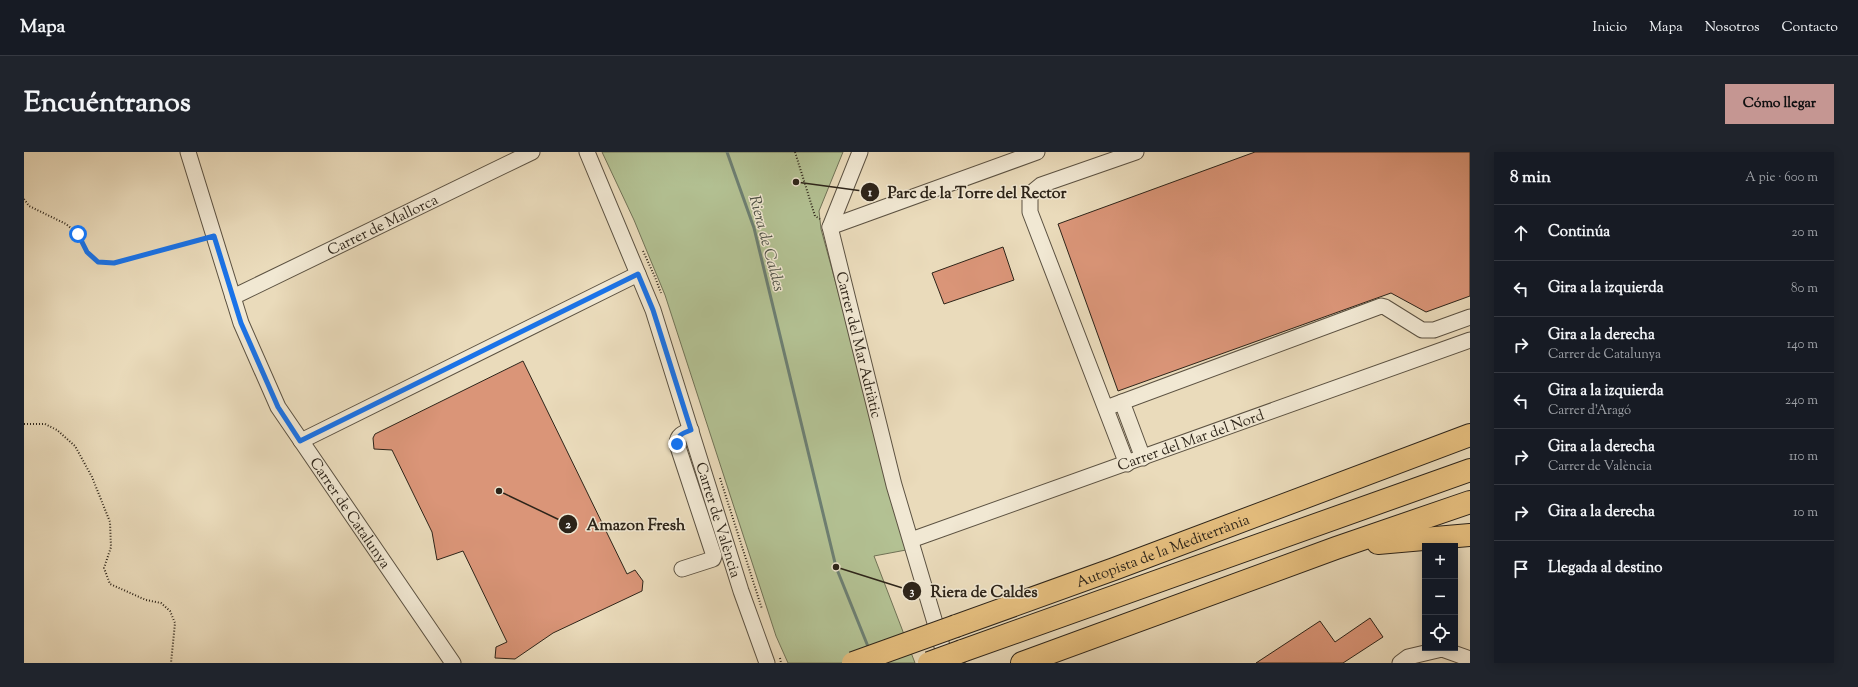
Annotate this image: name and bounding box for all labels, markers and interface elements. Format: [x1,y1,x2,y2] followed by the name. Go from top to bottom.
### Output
[20,14,65,41] text: Mapa
[1593,18,1627,38] text: Inicio
[1649,18,1683,38] text: Mapa
[1705,18,1760,38] text: Nosotros
[1782,18,1838,38] text: Contacto
[24,84,191,124] text: Encuéntranos
[1725,84,1834,124] button: Cómo llegar
[1510,166,1551,190] text: 8 min
[1745,169,1818,187] text: A pie · 600 m
[860,178,1075,206] callout: Parc de la Torre del Rector
[887,183,1068,206] text: Parc de la Torre del Rector
[867,184,873,202] text: 1
[324,190,442,262] street label: Carrer de Mallorca
[742,193,789,294] water label: Riera de Caldes
[1510,222,1532,244] icon: ahead
[1548,222,1610,243] text: Continúa
[1792,224,1818,242] text: 20 m
[69,225,87,243] route start
[829,270,886,421] street label: Carrer del Mar Adriàtic
[1510,278,1532,300] icon: left
[1548,278,1664,299] text: Gira a la izquierda
[1791,280,1818,298] text: 80 m
[1548,325,1655,346] text: Gira a la derecha
[1510,334,1532,356] icon: right
[1787,336,1818,354] text: 140 m
[1548,346,1661,364] text: Carrer de Catalunya
[1548,381,1664,402] text: Gira a la izquierda
[1510,390,1532,412] icon: left
[1785,392,1818,410] text: 240 m
[1548,402,1631,420] text: Carrer d'Aragó
[1115,405,1268,477] street label: Carrer del Mar del Nord
[668,435,686,453] route end
[1548,437,1655,458] text: Gira a la derecha
[1510,446,1532,468] icon: right
[1789,448,1818,466] text: 110 m
[304,454,395,574] street label: Carrer de Catalunya
[1548,458,1652,476] text: Carrer de València
[689,460,745,581] street label: Carrer de València
[1510,502,1532,524] icon: right
[1548,502,1655,523] text: Gira a la derecha
[1793,504,1818,522] text: 10 m
[558,510,693,538] callout: Amazon Fresh
[1073,510,1253,594] street label: Autopista de la Mediterrània
[586,515,686,538] text: Amazon Fresh
[565,516,571,534] text: 2
[1422,543,1458,651] map controls
[1422,543,1458,579] button: +
[1510,558,1532,580] icon: arrive
[1548,558,1663,579] text: Llegada al destino
[902,577,1045,605] callout: Riera de Caldes
[1422,579,1458,615] button: −
[931,582,1037,605] text: Riera de Caldes
[910,583,915,601] text: 3
[1422,615,1458,651] button: locate

